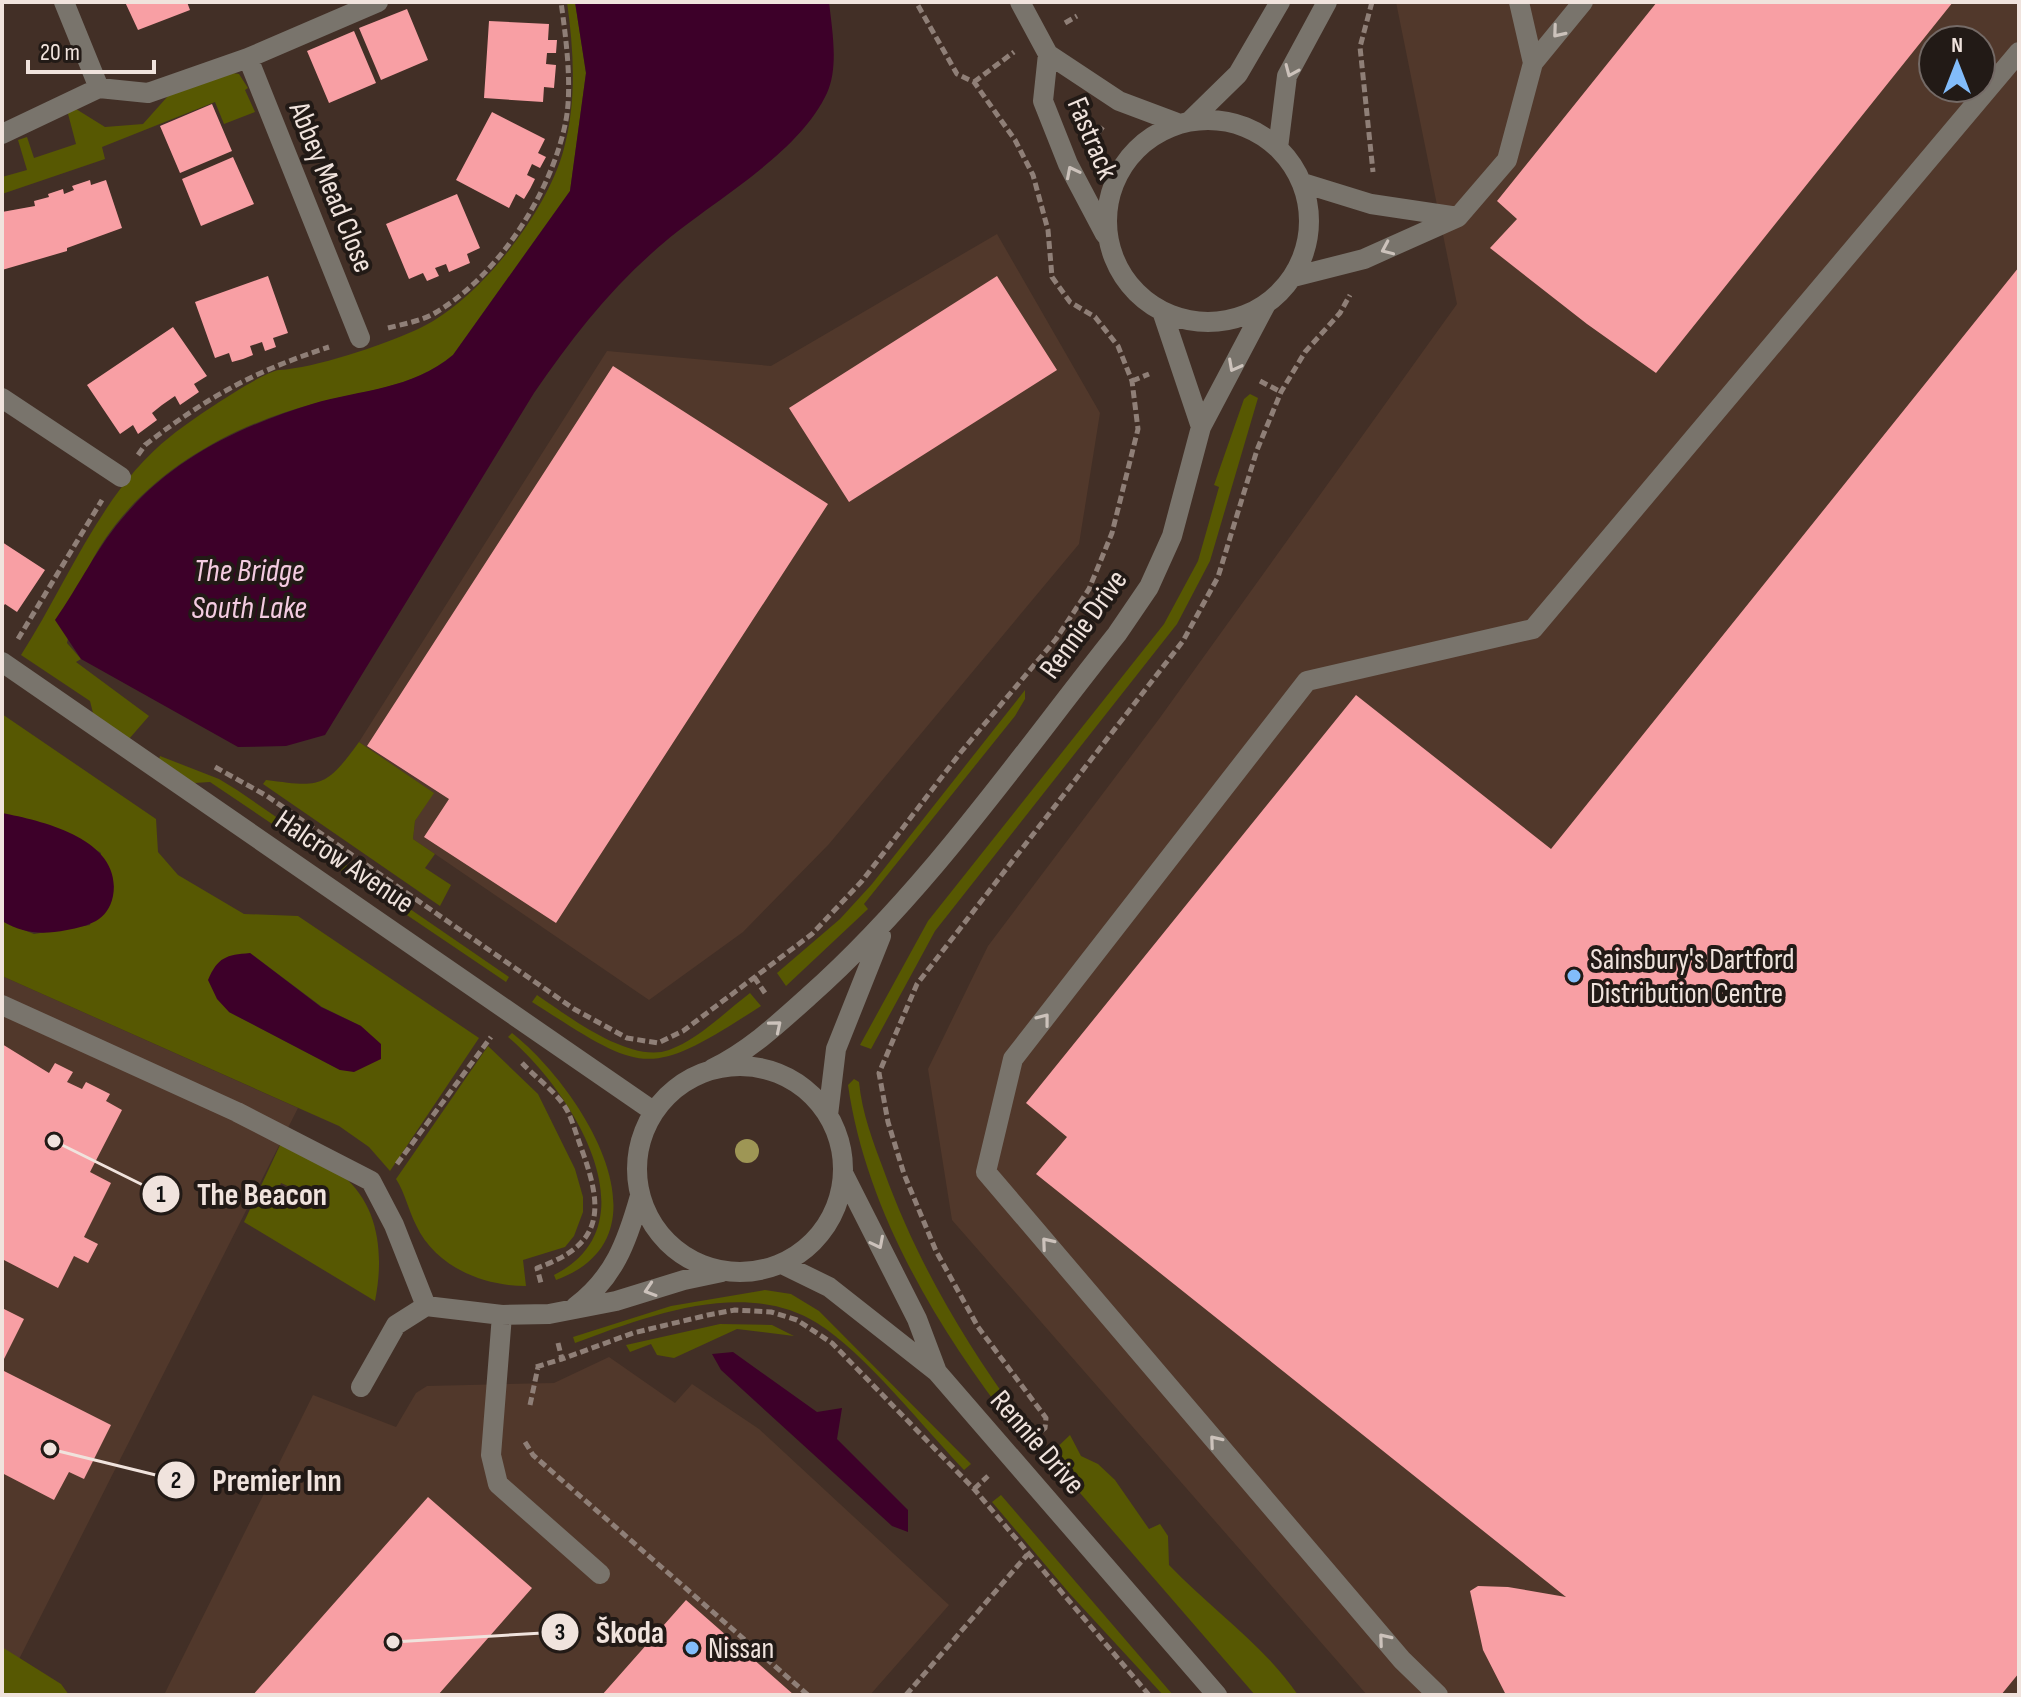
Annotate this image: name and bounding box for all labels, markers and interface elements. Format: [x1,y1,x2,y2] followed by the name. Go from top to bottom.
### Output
[1553,23,1568,37] one-way arrow
[28,24,154,74] scale bar
[1917,24,1997,104] north arrow
[1951,32,1963,59] text: N
[40,38,80,67] text: 20 m
[1285,63,1301,77] one-way arrow
[1059,92,1126,185] street label: Fastrack
[280,96,382,278] street label: Abbey Mead Close
[1067,165,1082,180] one-way arrow
[1380,239,1395,255] one-way arrow
[1228,357,1244,371] one-way arrow
[191,552,307,628] water label: The Bridge South Lake
[1032,563,1135,686] street label: Rennie Drive
[268,802,421,921] street label: Halcrow Avenue
[1590,942,1795,1012] place label: Sainsbury's Dartford Distribution Centre
[1565,967,1583,985] marker: Sainsbury's Dartford Distribution Centre
[1034,1013,1048,1028] one-way arrow
[766,1021,781,1036] one-way arrow
[141,1166,343,1222] callout: The Beacon
[197,1176,327,1215] text: The Beacon
[156,1180,166,1209] text: 1
[869,1234,884,1249] one-way arrow
[1042,1238,1057,1253] one-way arrow
[643,1281,657,1297] one-way arrow
[982,1383,1092,1502] street label: Rennie Drive
[1210,1436,1225,1450] one-way arrow
[156,1452,357,1508] callout: Premier Inn
[212,1462,342,1501] text: Premier Inn
[171,1466,181,1495] text: 2
[540,1604,680,1660] callout: Škoda
[596,1614,664,1653] text: Škoda
[555,1618,565,1647] text: 3
[708,1631,774,1667] place label: Nissan
[1379,1634,1394,1648] one-way arrow
[683,1639,701,1657] marker: Nissan

